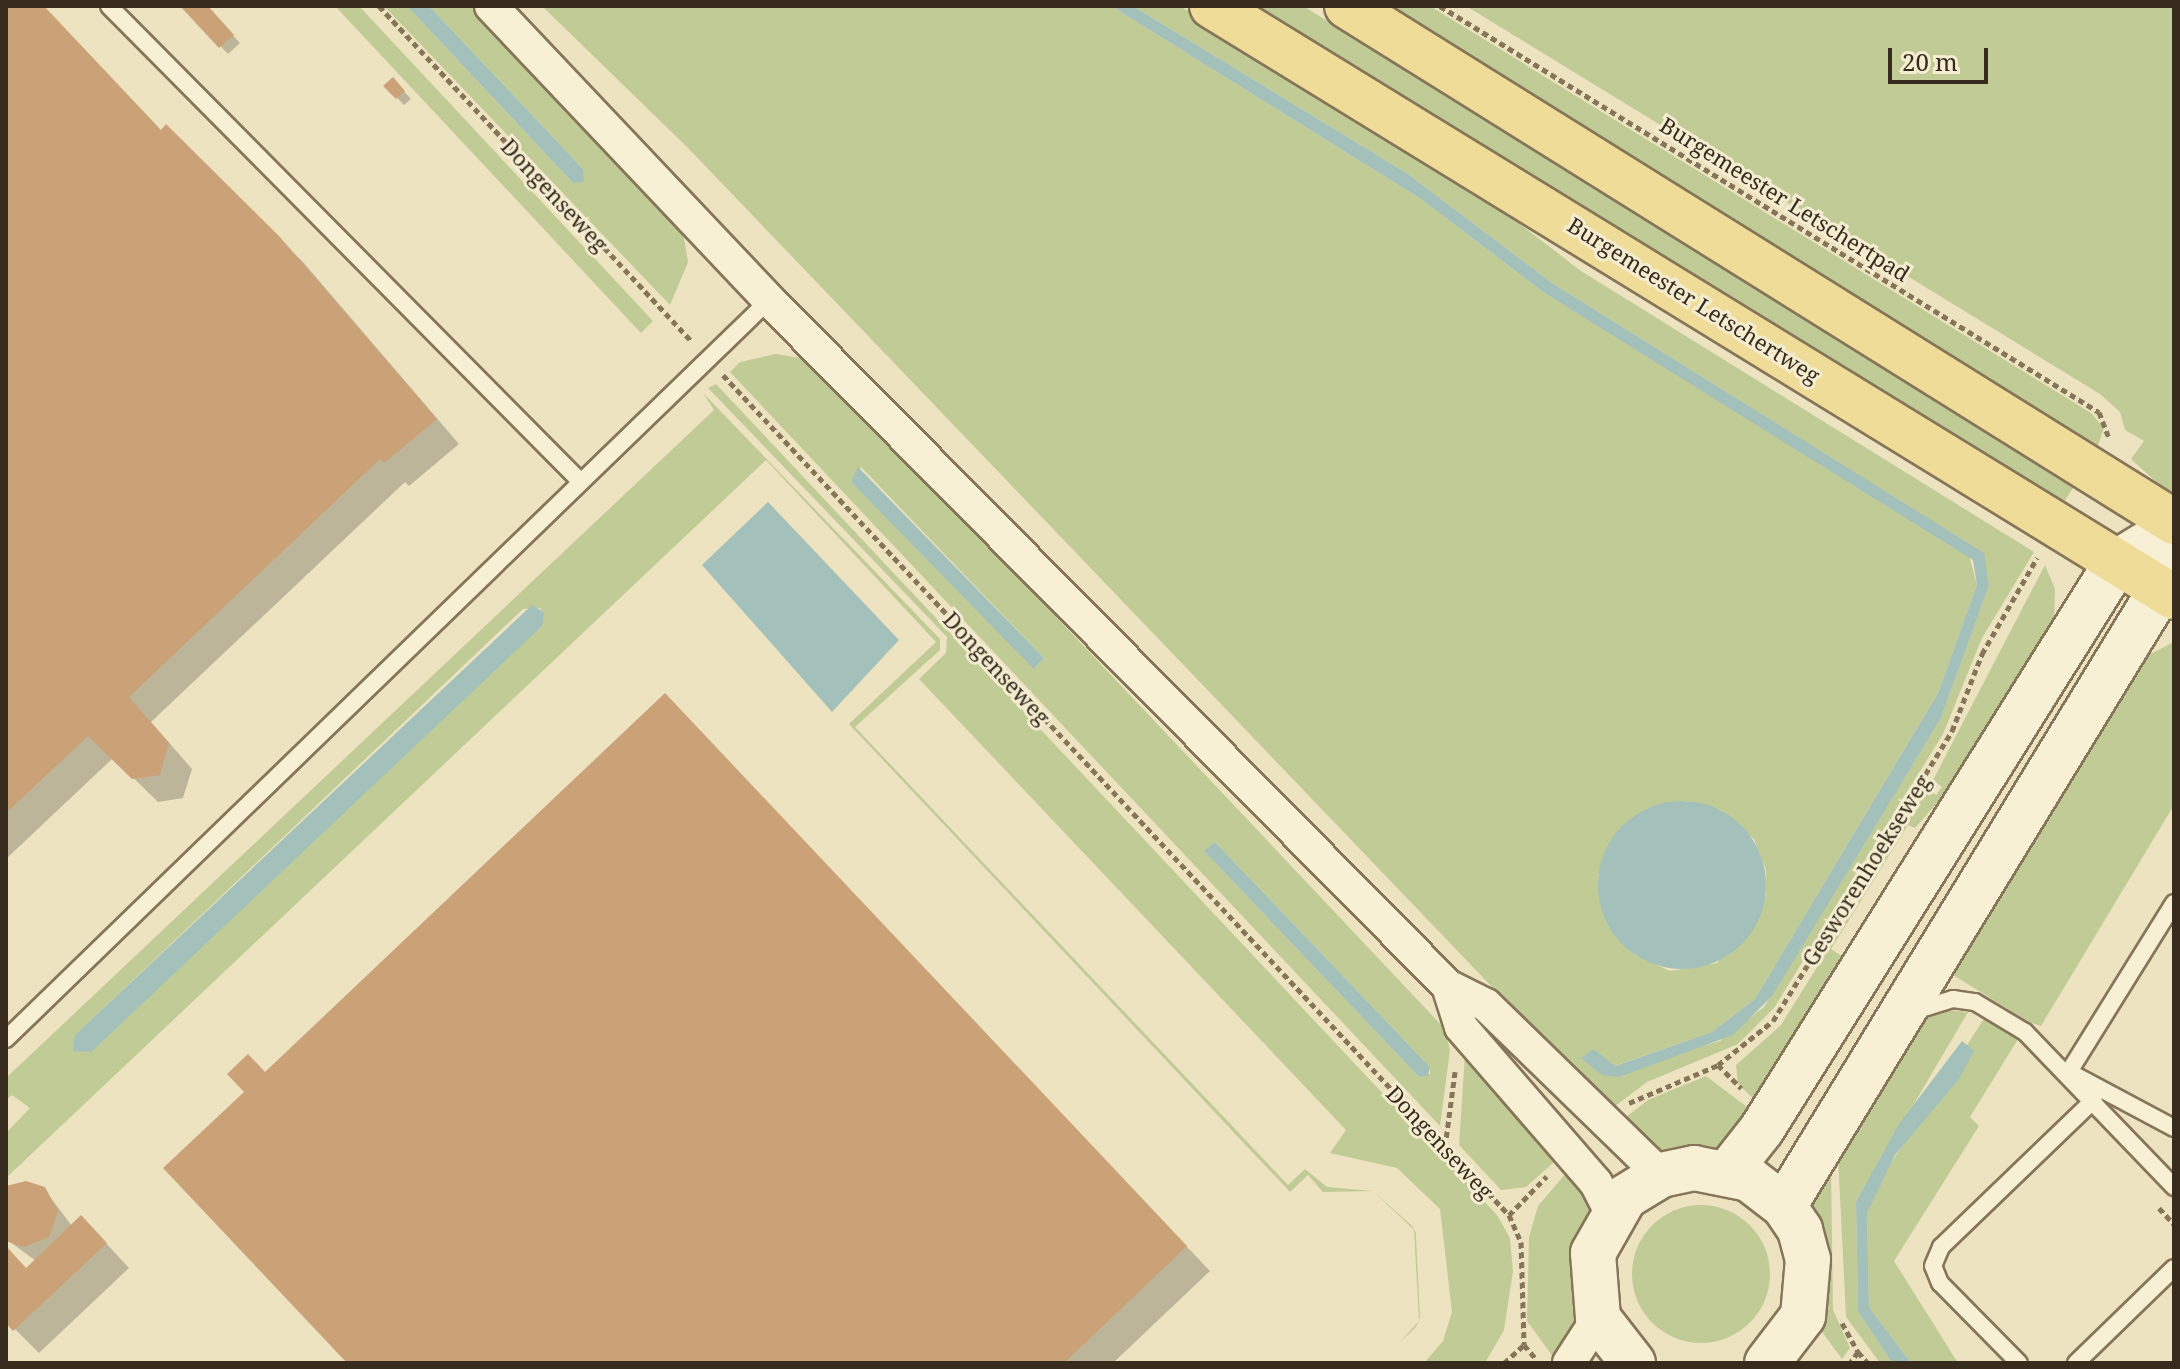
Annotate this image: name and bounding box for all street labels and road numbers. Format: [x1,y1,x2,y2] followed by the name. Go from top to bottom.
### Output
[1655,111,1915,287] street label: Burgemeester Letschertpad
[496,133,614,257] street label: Dongenseweg
[1563,211,1825,389] street label: Burgemeester Letschertweg
[938,606,1056,730] street label: Dongenseweg
[1796,769,1936,971] street label: Gesworenhoekseweg
[1381,1080,1499,1204] street label: Dongenseweg

